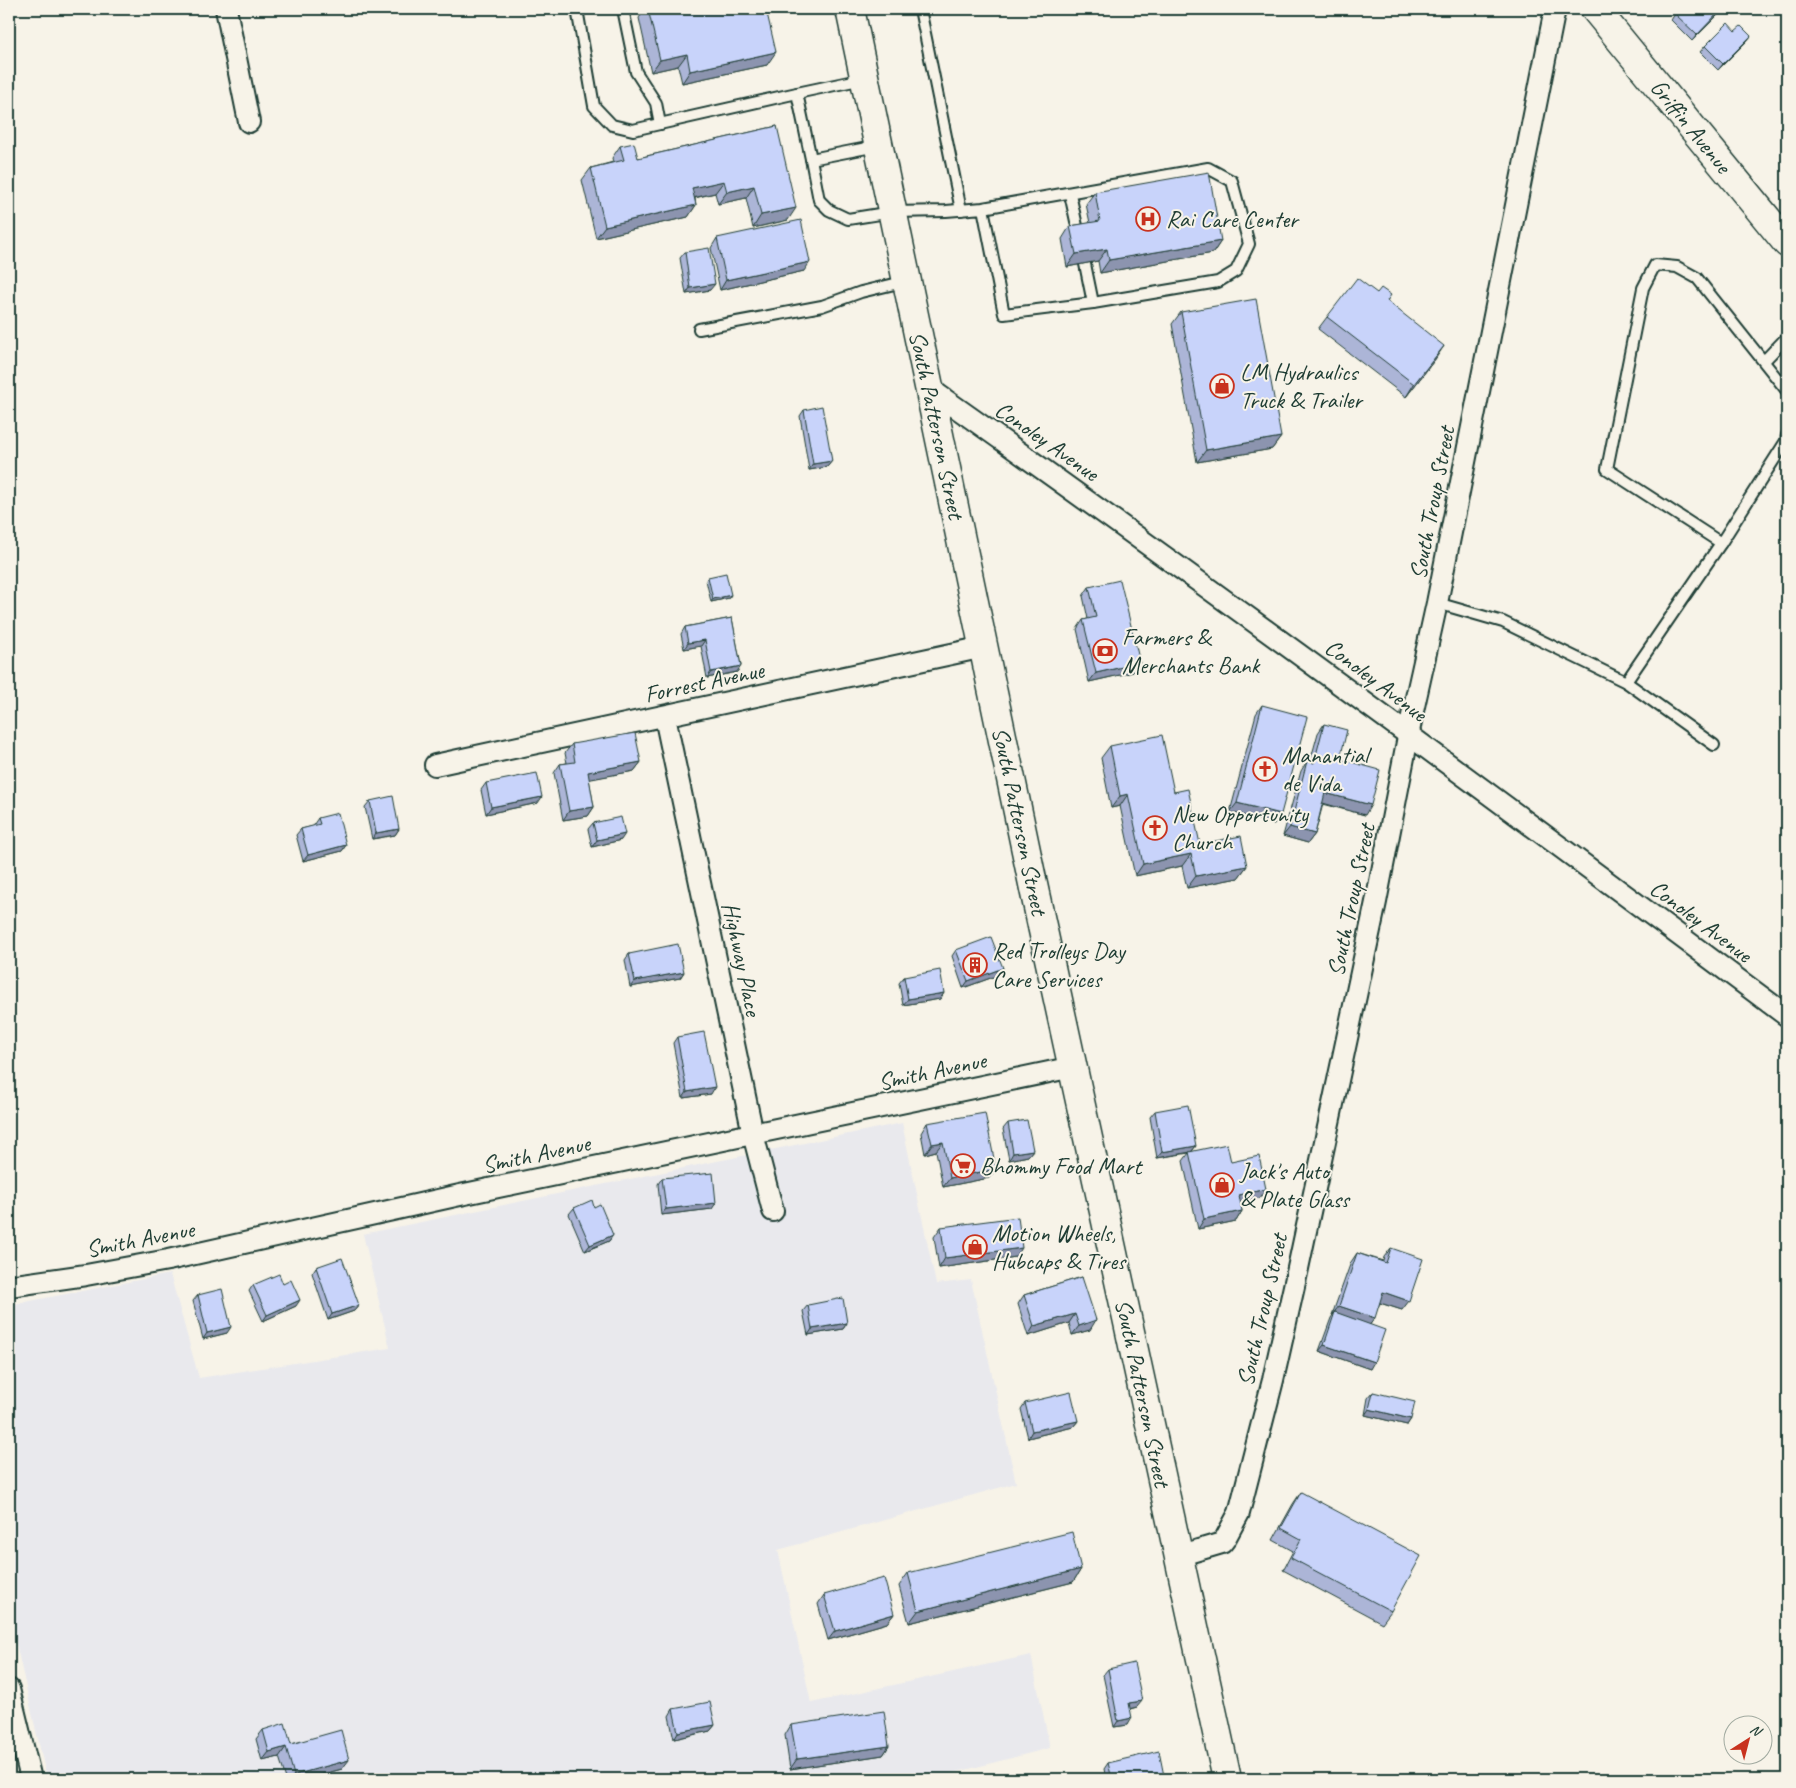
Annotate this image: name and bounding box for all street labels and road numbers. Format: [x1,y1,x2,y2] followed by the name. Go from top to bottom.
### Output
[1644,73,1739,181] street label: Griffin Avenue
[902,329,972,523] street label: South Patterson Street
[989,394,1107,489] street label: Conoley Avenue
[1402,422,1462,582] street label: South Troup Street
[1319,632,1435,729] street label: Conoley Avenue
[642,654,769,709] street label: Forrest Avenue
[985,725,1055,919] street label: South Patterson Street
[1320,819,1382,979] street label: South Troup Street
[1644,873,1760,970] street label: Conoley Avenue
[715,899,769,1021] street label: Highway Place
[875,1044,991,1097] street label: Smith Avenue
[479,1127,595,1180] street label: Smith Avenue
[83,1213,199,1264] street label: Smith Avenue
[1230,1229,1295,1389] street label: South Troup Street
[1108,1297,1178,1491] street label: South Patterson Street

